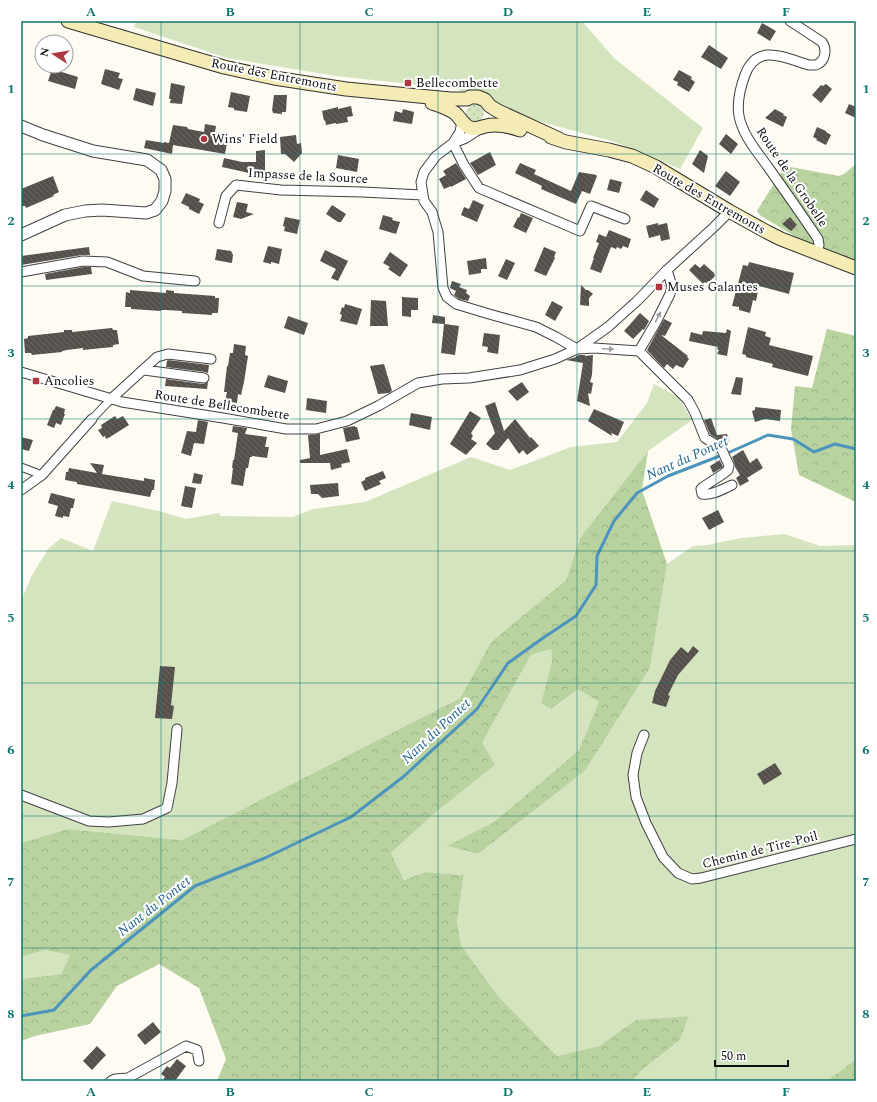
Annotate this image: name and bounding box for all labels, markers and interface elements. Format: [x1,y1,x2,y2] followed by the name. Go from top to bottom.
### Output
[86,2,96,22] text: A
[225,2,235,22] text: B
[364,2,374,22] text: C
[503,2,513,22] text: D
[643,2,652,22] text: E
[782,2,790,22] text: F
[34,34,74,74] north arrow
[35,46,54,58] text: N
[209,53,339,97] street label: Route des Entremonts
[416,73,498,93] place label: Bellecombette
[403,78,413,88] marker: Bellecombette
[7,79,15,99] text: 1
[862,79,870,99] text: 1
[751,123,833,231] street label: Route de la Grobelle
[212,129,278,149] place label: Wins' Field
[199,134,209,144] marker: Wins' Field
[649,158,769,240] street label: Route des Entremonts
[248,163,368,189] street label: Impasse de la Source
[7,211,15,231] text: 2
[862,211,870,231] text: 2
[667,277,758,297] place label: Muses Galantes
[654,282,664,292] marker: Muses Galantes
[655,311,662,323] one-way arrow
[7,343,15,363] text: 3
[862,343,870,363] text: 3
[602,345,614,352] one-way arrow
[44,371,94,391] place label: Ancolies
[31,376,41,386] marker: Ancolies
[153,384,291,426] street label: Route de Bellecombette
[643,430,732,485] water label: Nant du Pontet
[7,475,15,495] text: 4
[862,475,870,495] text: 4
[7,608,15,628] text: 5
[862,608,870,628] text: 5
[397,693,476,769] water label: Nant du Pontet
[7,740,15,760] text: 6
[862,740,870,760] text: 6
[700,826,820,874] street label: Chemin de Tire-Poil
[113,870,196,941] water label: Nant du Pontet
[7,872,15,892] text: 7
[862,872,870,892] text: 7
[7,1004,15,1024] text: 8
[862,1004,870,1024] text: 8
[715,1042,788,1068] scale bar
[721,1047,746,1066] text: 50 m
[86,1082,96,1102] text: A
[225,1082,235,1102] text: B
[364,1082,374,1102] text: C
[503,1082,513,1102] text: D
[643,1082,652,1102] text: E
[782,1082,790,1102] text: F

